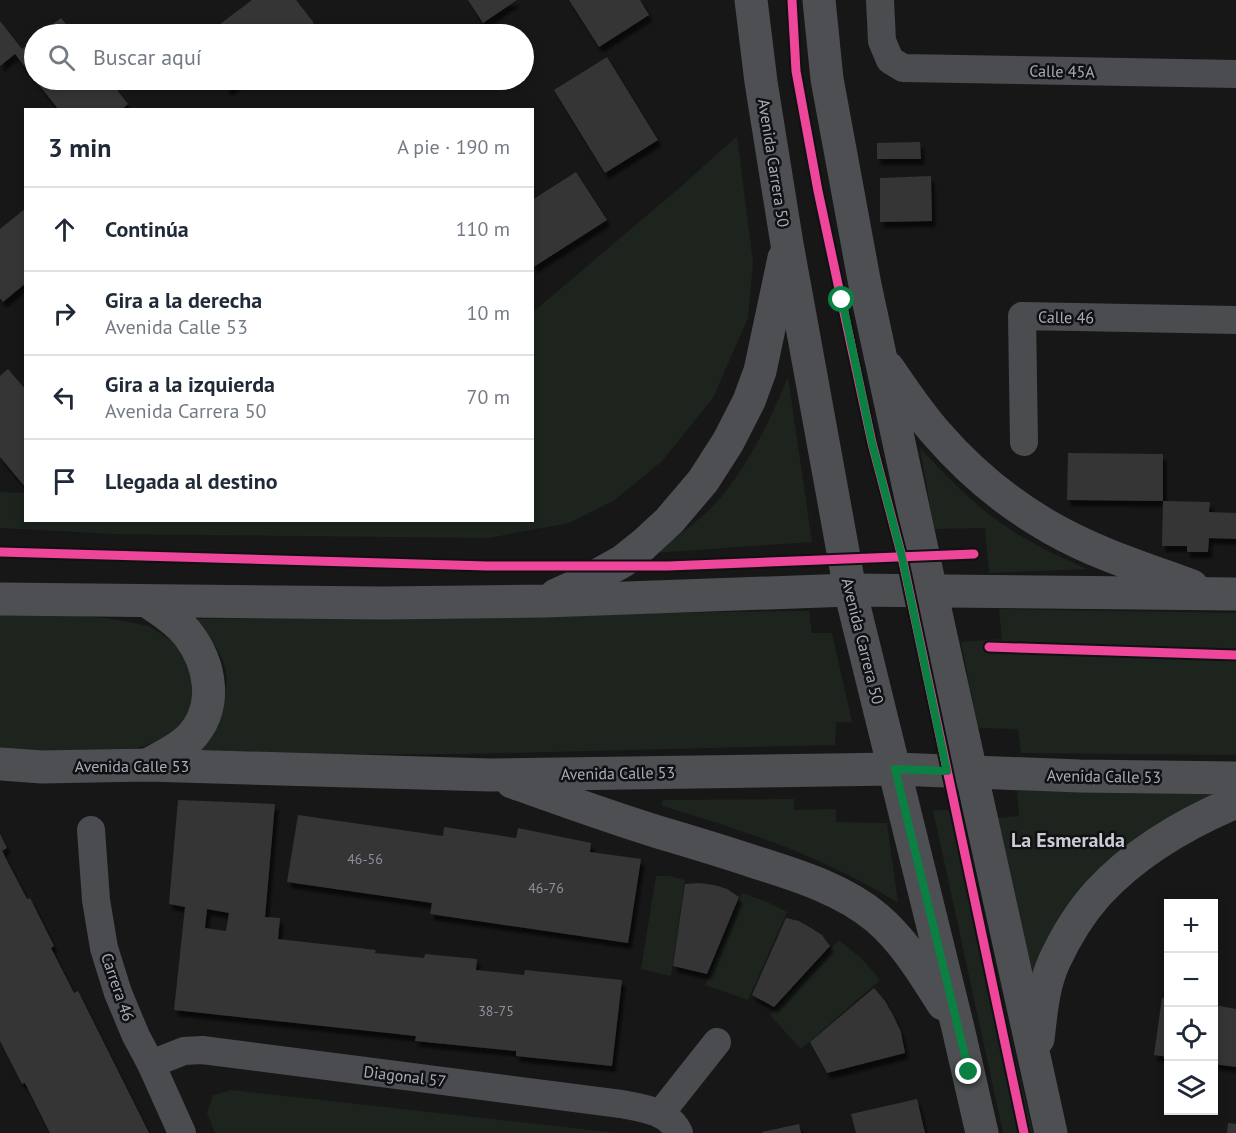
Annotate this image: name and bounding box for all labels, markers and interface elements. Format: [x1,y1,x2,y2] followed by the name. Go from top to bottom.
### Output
[24,24,534,90] search box
[45,41,78,74] icon: search
[93,43,202,71] text: Buscar aquí
[1029,60,1095,82] street label: Calle 45A
[754,98,794,229] street label: Avenida Carrera 50
[48,131,111,164] text: 3 min
[397,134,510,160] text: A pie · 190 m
[48,213,81,246] icon: ahead
[105,215,189,243] text: Continúa
[456,216,510,242] text: 110 m
[105,286,262,314] text: Gira a la derecha
[828,286,854,312] route start
[48,297,81,330] icon: right
[467,300,510,326] text: 10 m
[1038,307,1094,327] street label: Calle 46
[105,314,248,340] text: Avenida Calle 53
[105,370,275,398] text: Gira a la izquierda
[48,381,81,414] icon: left
[467,384,510,410] text: 70 m
[105,398,267,424] text: Avenida Carrera 50
[48,465,81,498] icon: arrive
[105,467,278,495] text: Llegada al destino
[838,576,888,706] street label: Avenida Carrera 50
[75,756,189,776] street label: Avenida Calle 53
[561,762,675,784] street label: Avenida Calle 53
[1047,765,1161,787] street label: Avenida Calle 53
[1011,827,1125,853] district label: La Esmeralda
[347,850,383,868] house number: 46-56
[528,879,564,897] house number: 46-76
[1164,899,1218,1115] map controls
[1164,899,1218,953] button: +
[97,950,139,1024] street label: Carrera 46
[1164,953,1218,1007] button: −
[478,1002,514,1020] house number: 38-75
[1164,1007,1218,1061] button: locate
[955,1058,981,1084] route end
[363,1061,447,1091] street label: Diagonal 57
[1164,1061,1218,1115] button: layers

